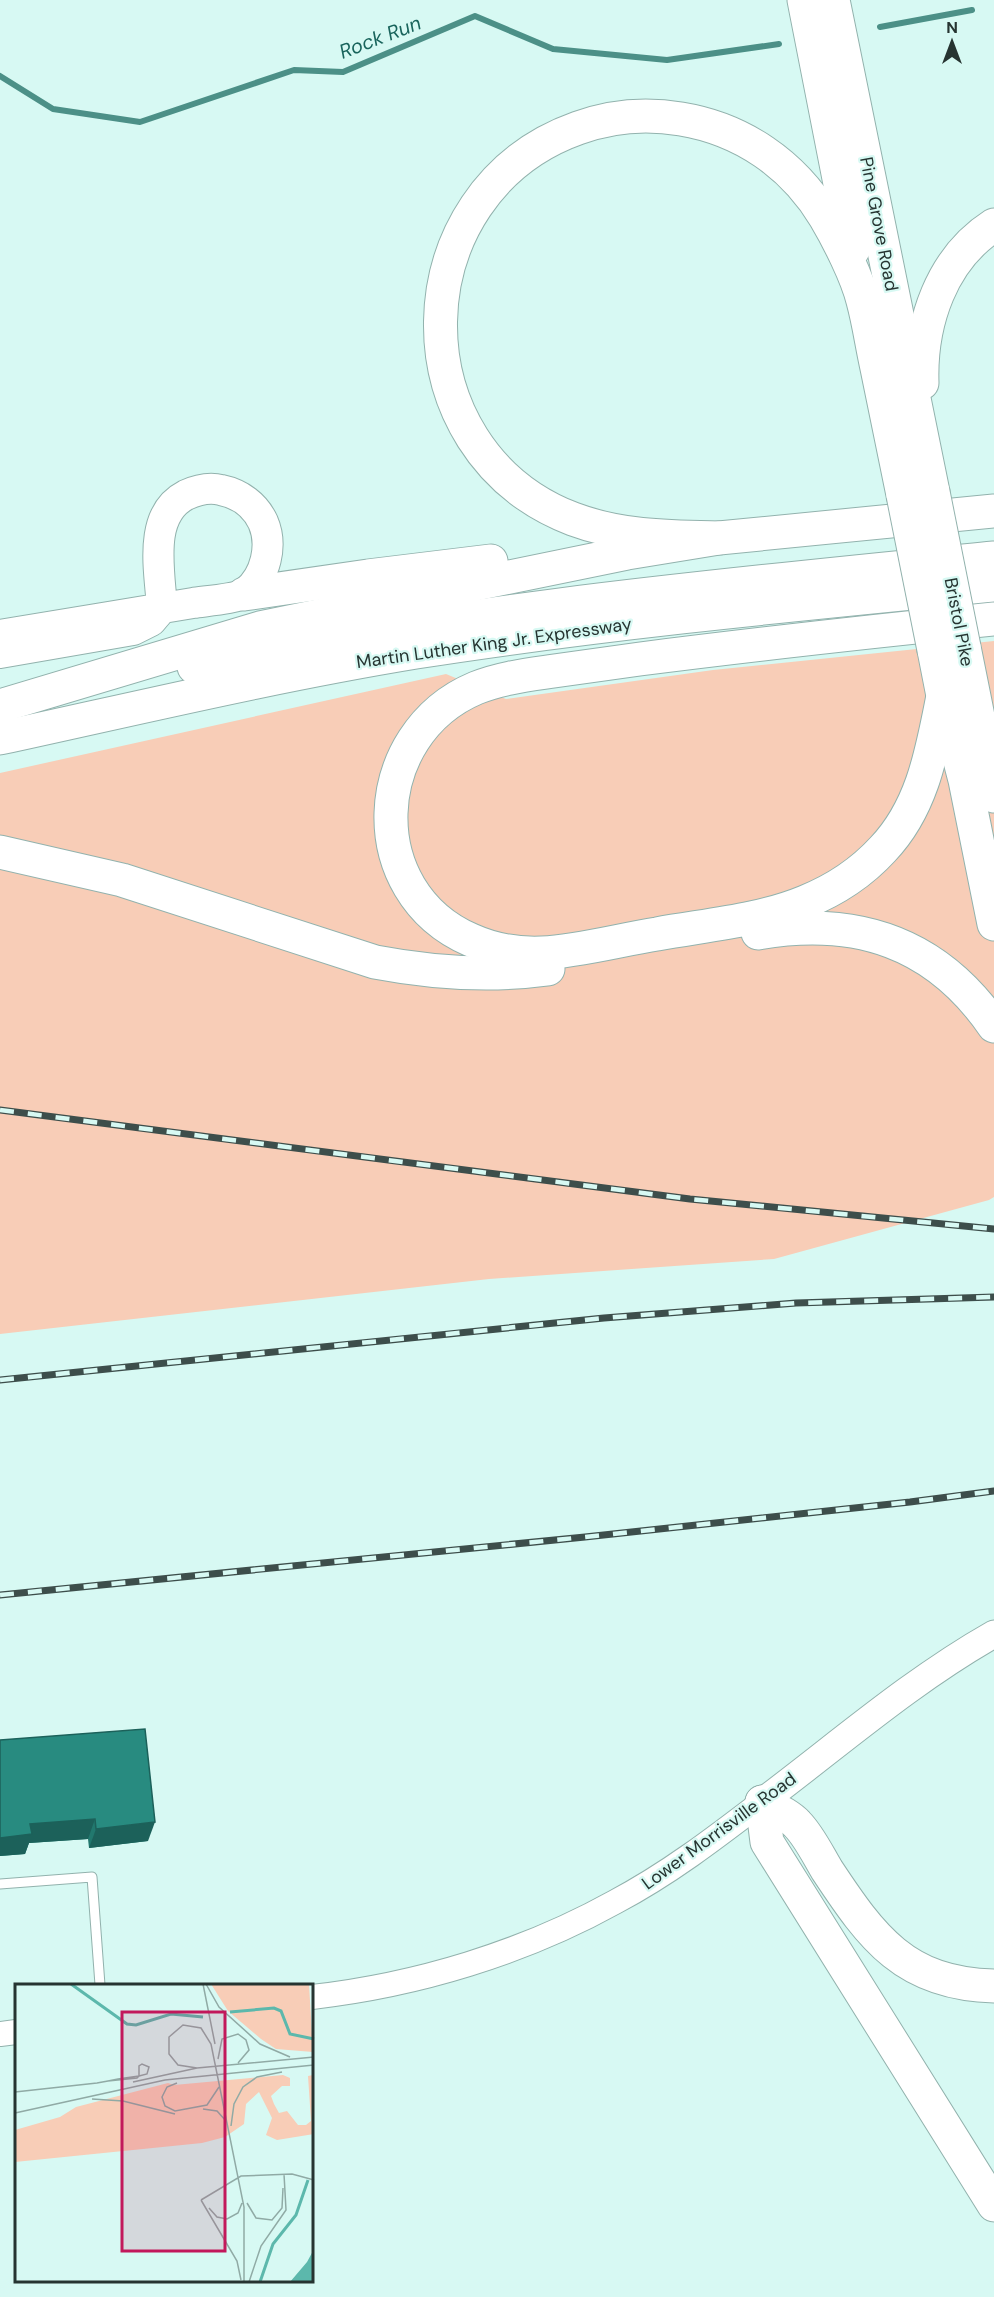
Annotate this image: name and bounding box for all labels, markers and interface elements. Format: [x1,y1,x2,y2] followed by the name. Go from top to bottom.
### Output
[335,9,425,65] water label: Rock Run
[922,12,982,72] north arrow
[946,17,958,38] text: N
[854,155,904,293] street label: Pine Grove Road
[939,575,979,669] street label: Bristol Pike
[355,612,633,674] street label: Martin Luther King Jr. Expressway
[637,1767,801,1895] street label: Lower Morrisville Road
[15,1984,314,2282] inset map

